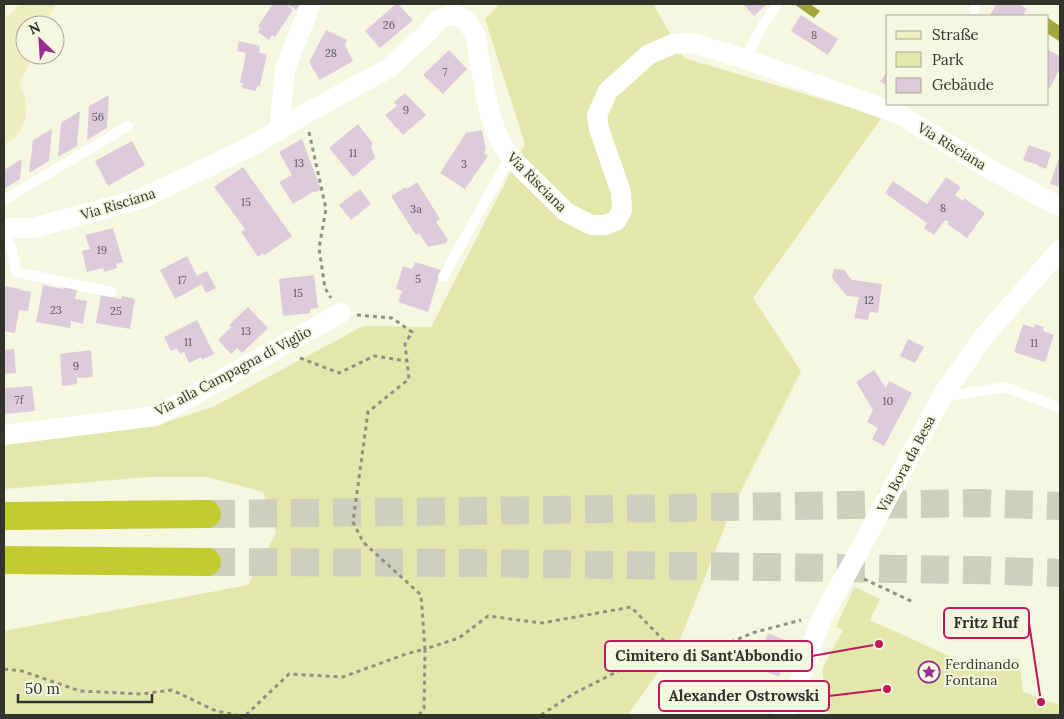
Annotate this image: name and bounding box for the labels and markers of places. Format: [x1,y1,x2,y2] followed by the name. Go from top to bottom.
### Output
[944,608,1029,638] callout: Fritz Huf
[605,641,812,671] callout: Cimitero di Sant'Abbondio
[945,655,1019,689] place label: Ferdinando Fontana
[917,660,941,684] place icon: Ferdinando Fontana
[659,681,829,711] callout: Alexander Ostrowski

